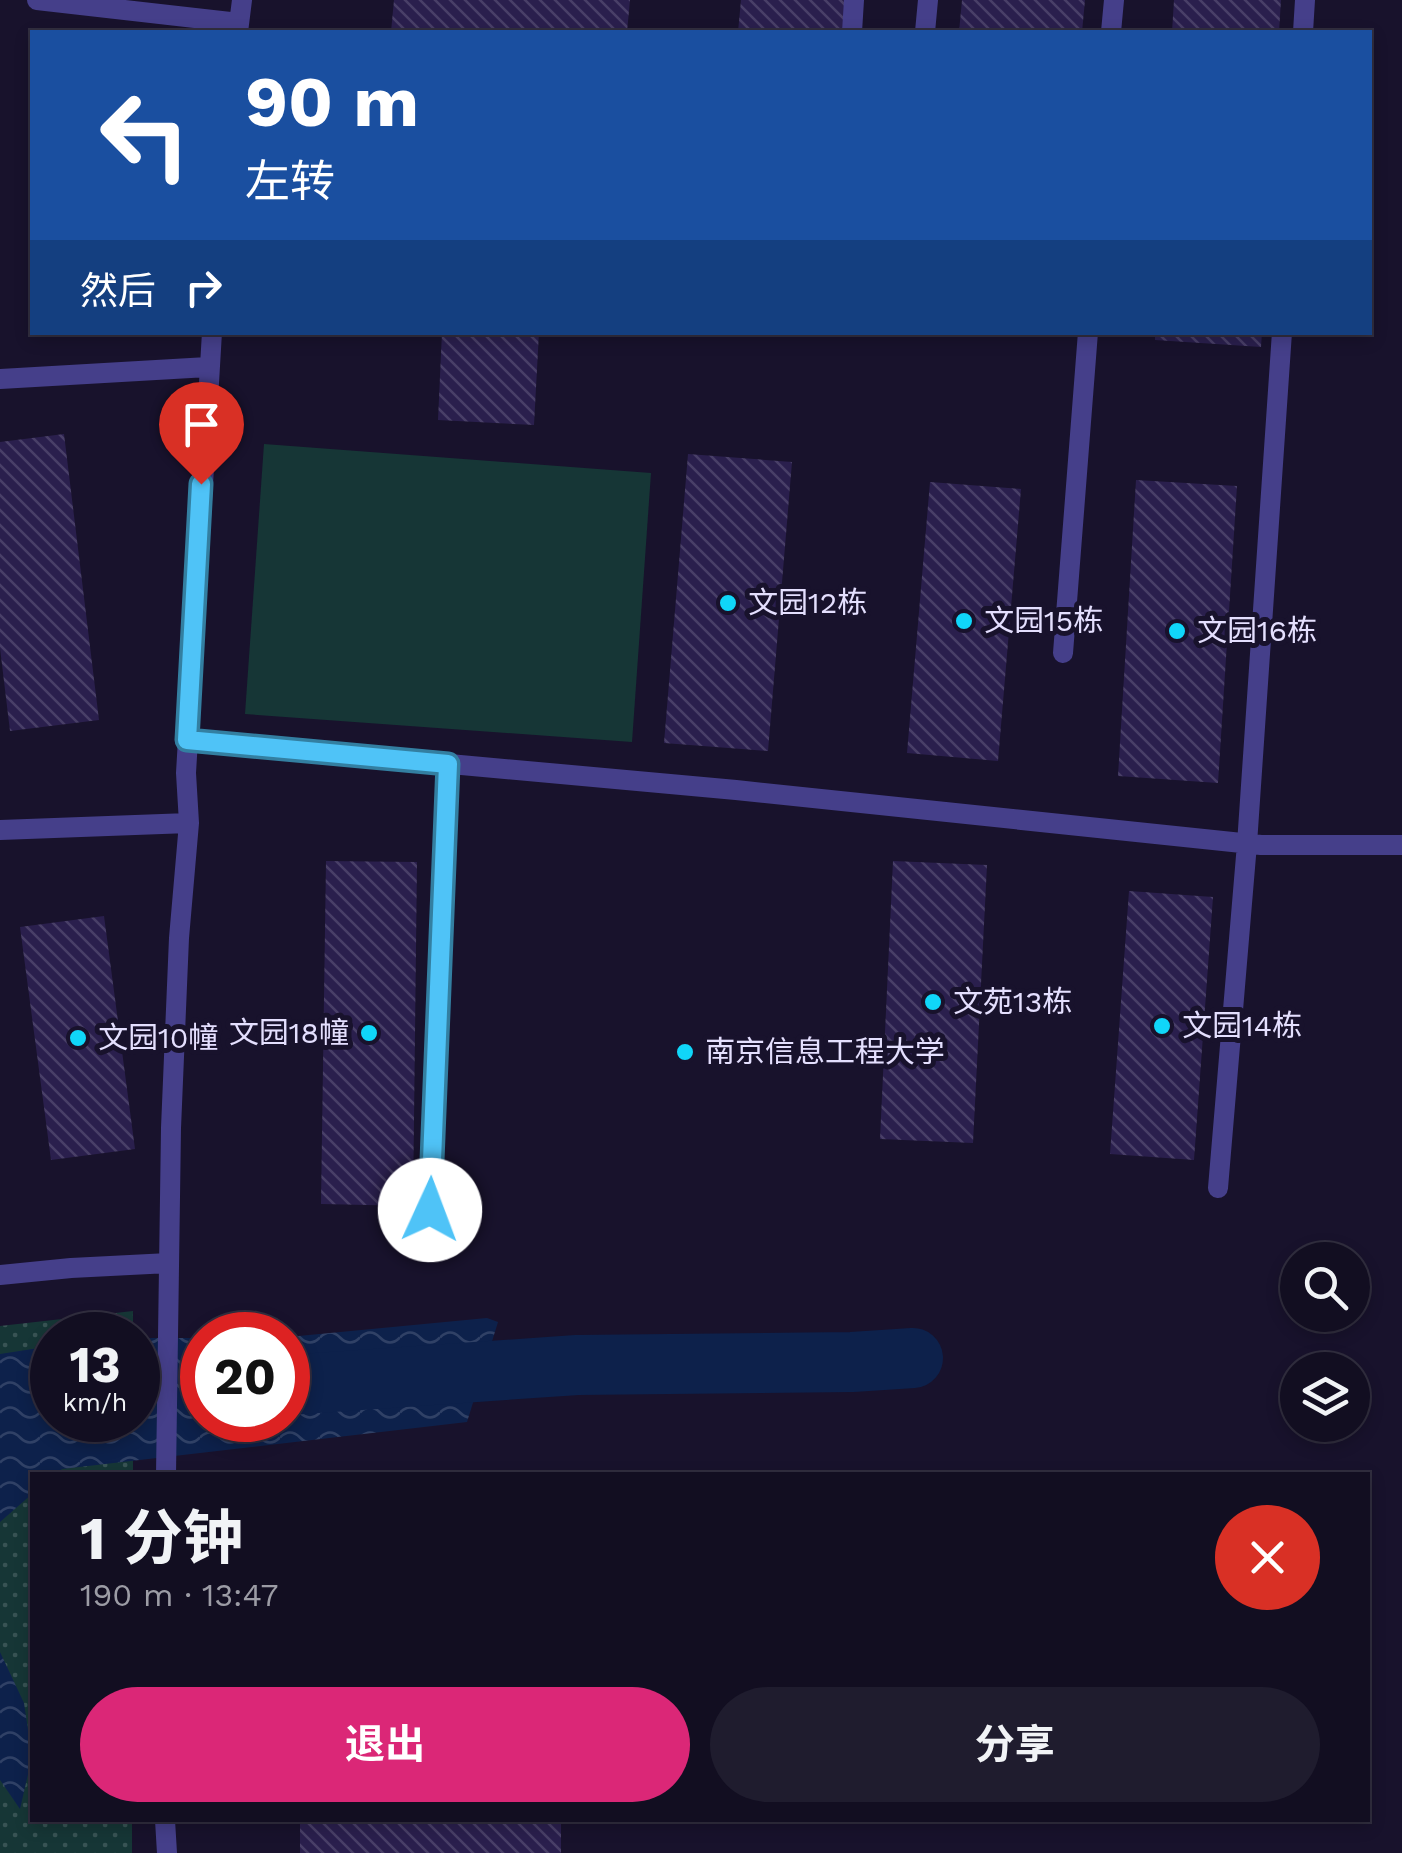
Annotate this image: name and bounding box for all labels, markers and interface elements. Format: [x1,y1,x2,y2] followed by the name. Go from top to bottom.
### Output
[245,61,419,143] text: 90 m
[80,70,210,200] icon: left
[245,155,335,208] text: 左转
[176,260,231,315] icon: right
[80,269,156,313] text: 然后
[159,382,244,485] pin
[174,397,229,452] icon: arrive
[748,585,867,620] place label: 文园12栋
[717,592,739,614] marker: 文园12栋
[984,603,1103,638] place label: 文园15栋
[953,610,975,632] marker: 文园15栋
[1197,613,1317,648] place label: 文园16栋
[1166,620,1188,642] marker: 文园16栋
[953,984,1072,1019] place label: 文苑13栋
[922,991,944,1013] marker: 文苑13栋
[1182,1008,1302,1043] place label: 文园14栋
[229,1015,349,1050] place label: 文园18幢
[1151,1015,1173,1037] marker: 文园14栋
[98,1020,218,1055] place label: 文园10幢
[358,1022,380,1044] marker: 文园18幢
[67,1027,89,1049] marker: 文园10幢
[705,1034,945,1069] place label: 南京信息工程大学
[674,1041,696,1063] marker: 南京信息工程大学
[378,1158,482,1262] position arrow
[1280,1242,1370,1442] map controls
[1280,1242,1370,1332] button: search
[180,1312,310,1442] speed limit sign: 20
[69,1335,121,1394] text: 13
[1280,1352,1370,1442] button: layers
[63,1388,127,1417] text: km/h
[80,1503,243,1574] text: 1 分钟
[1215,1505,1320,1610] button: close
[80,1576,278,1614] text: 190 m · 13:47
[80,1687,690,1802] button: 退出
[710,1687,1320,1802] button: 分享

